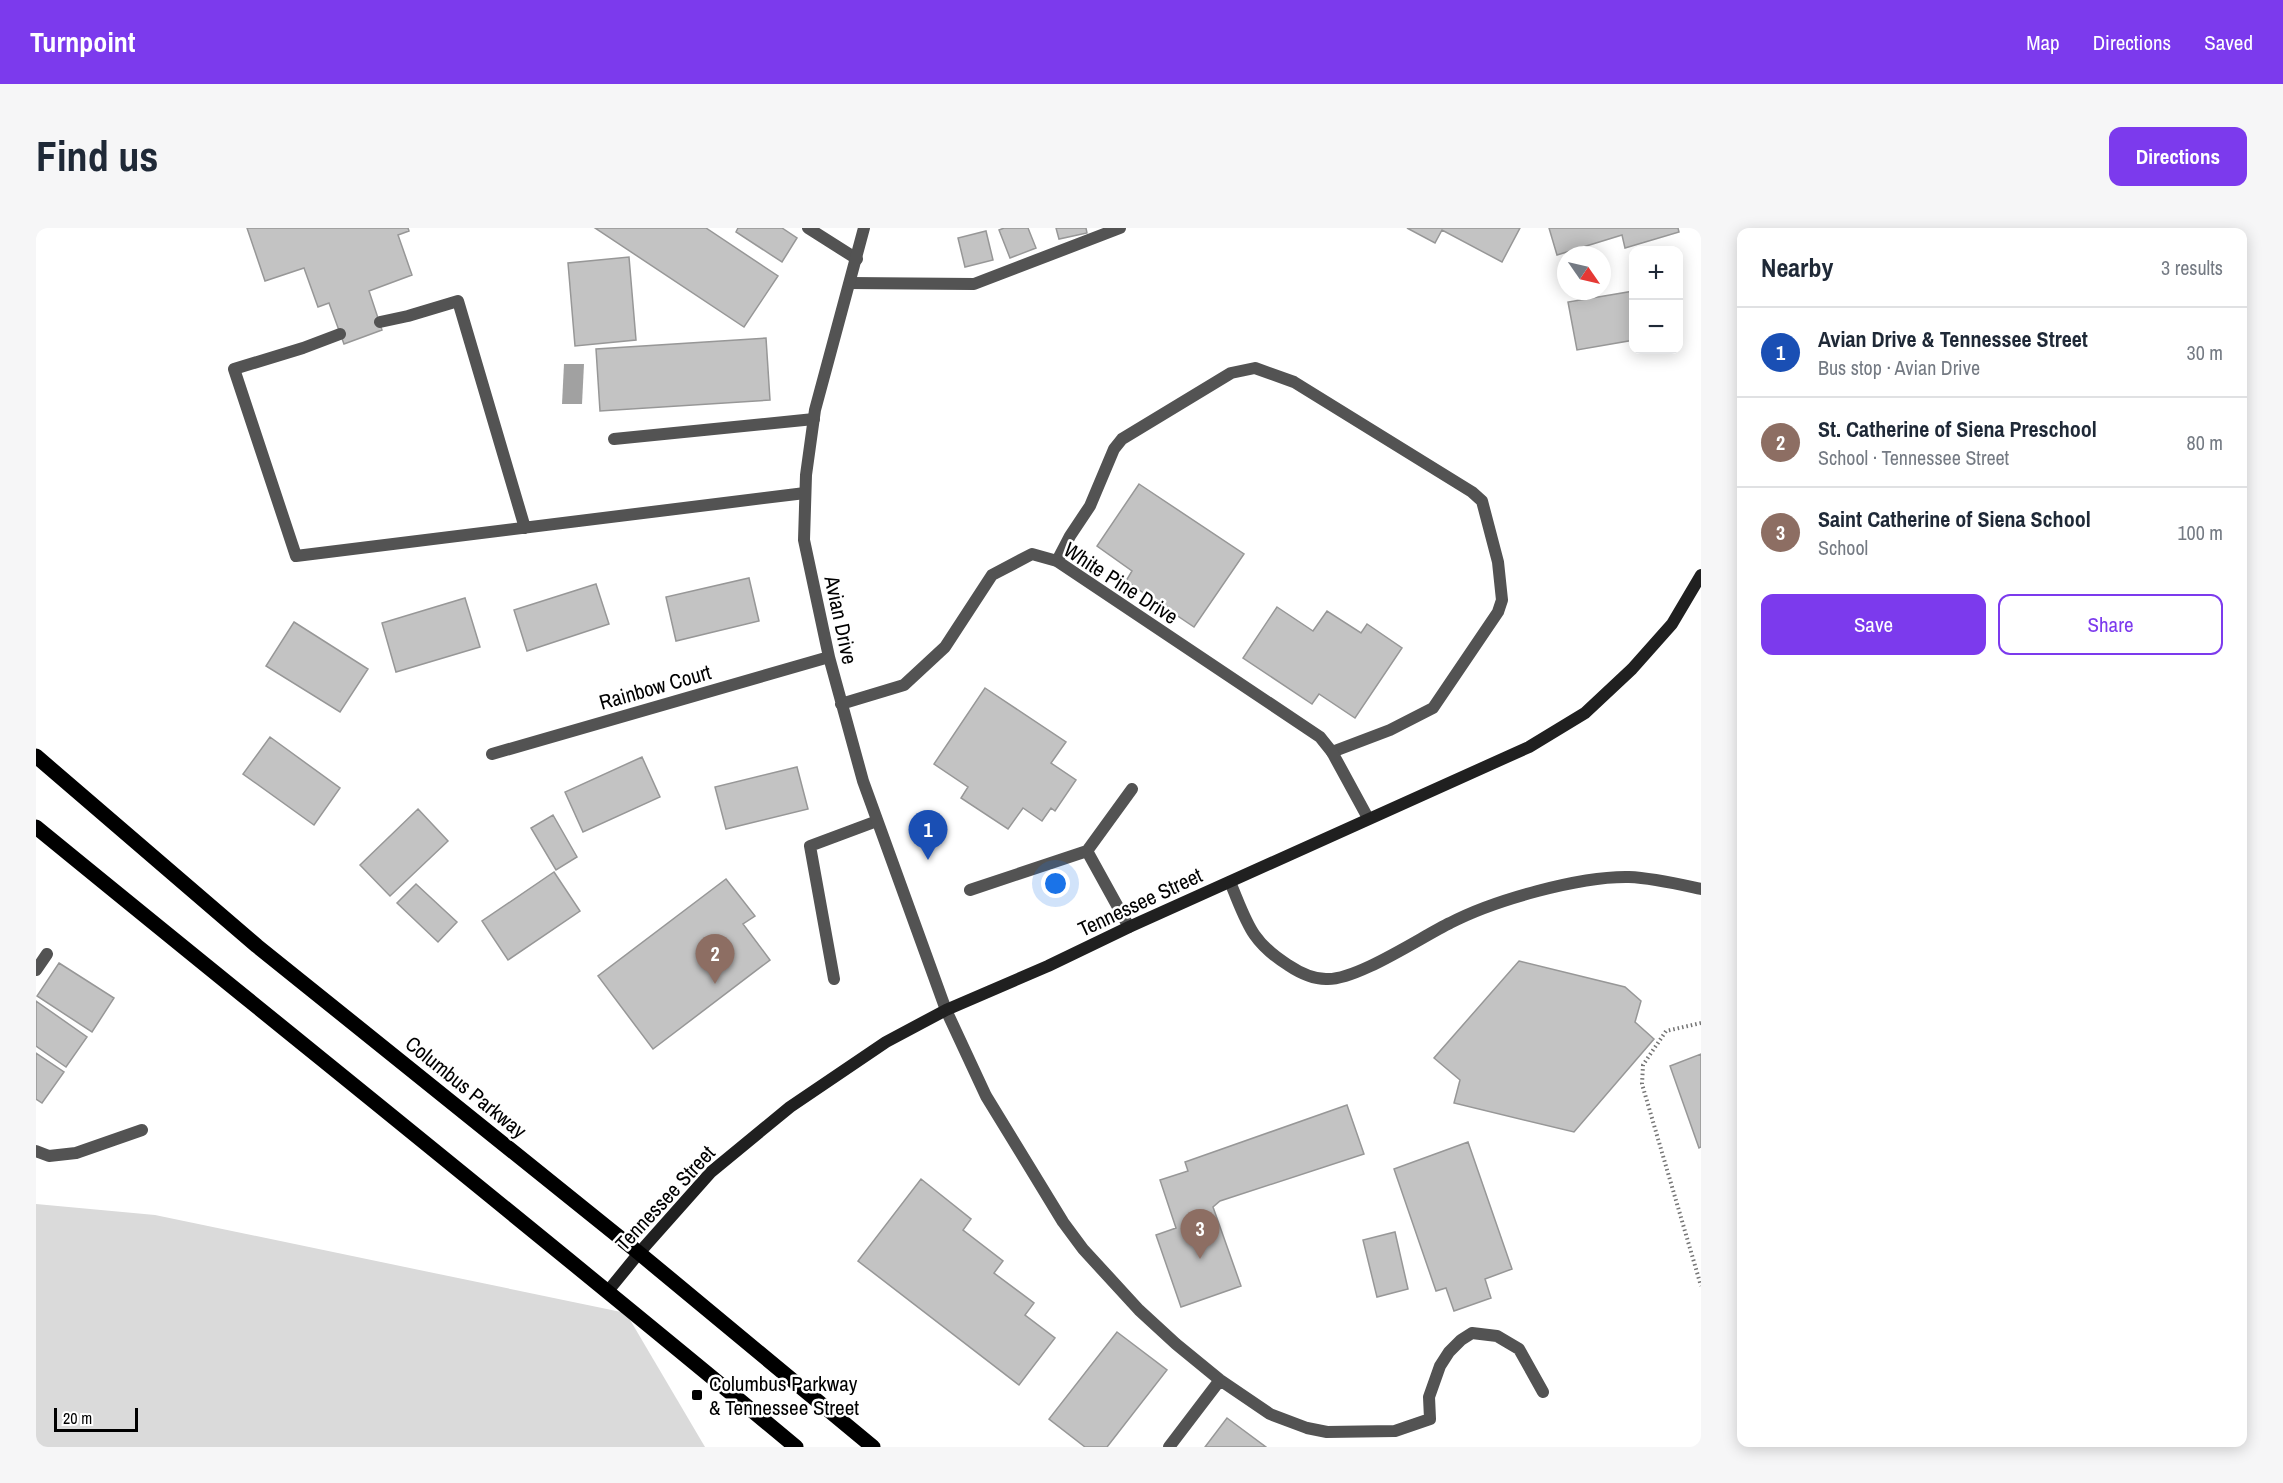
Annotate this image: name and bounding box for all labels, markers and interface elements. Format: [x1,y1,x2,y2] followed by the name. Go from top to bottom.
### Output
[30,23,135,61] text: Turnpoint
[2026,28,2060,57] text: Map
[2093,28,2171,57] text: Directions
[2204,28,2253,57] text: Saved
[2109,127,2247,186] button: Directions
[36,128,158,184] text: Find us
[1557,246,1611,300] north arrow
[1629,246,1683,354] map controls
[1629,246,1683,300] button: +
[1761,250,1833,285] text: Nearby
[2161,254,2223,281] text: 3 results
[1629,300,1683,354] button: −
[1818,324,2088,354] text: Avian Drive & Tennessee Street
[1776,339,1785,366] text: 1
[2187,339,2223,366] text: 30 m
[1818,354,1980,381] text: Bus stop · Avian Drive
[1818,414,2097,444] text: St. Catherine of Siena Preschool
[1776,429,1785,456] text: 2
[2187,429,2223,456] text: 80 m
[1818,444,2009,471] text: School · Tennessee Street
[1818,504,2091,534] text: Saint Catherine of Siena School
[1776,519,1785,546] text: 3
[2177,519,2223,546] text: 100 m
[1818,534,1868,561] text: School
[1058,535,1184,631] street label: White Pine Drive
[817,572,865,667] street label: Avian Drive
[1761,594,1986,655] button: Save
[1998,594,2223,655] button: Share
[596,657,714,717] street label: Rainbow Court
[908,810,948,860] pin: 1
[1073,860,1207,943] street label: Tennessee Street
[1041,869,1070,898] your location
[696,934,734,984] pin: 2
[399,1029,533,1145] street label: Columbus Parkway
[609,1139,721,1257] street label: Tennessee Street
[1180,1210,1220,1259] pin: 3
[709,1369,859,1422] place label: Columbus Parkway & Tennessee Street
[690,1388,704,1402] marker: Columbus Parkway & Tennessee Street
[54,1405,138,1432] scale bar
[63,1407,92,1429] text: 20 m

